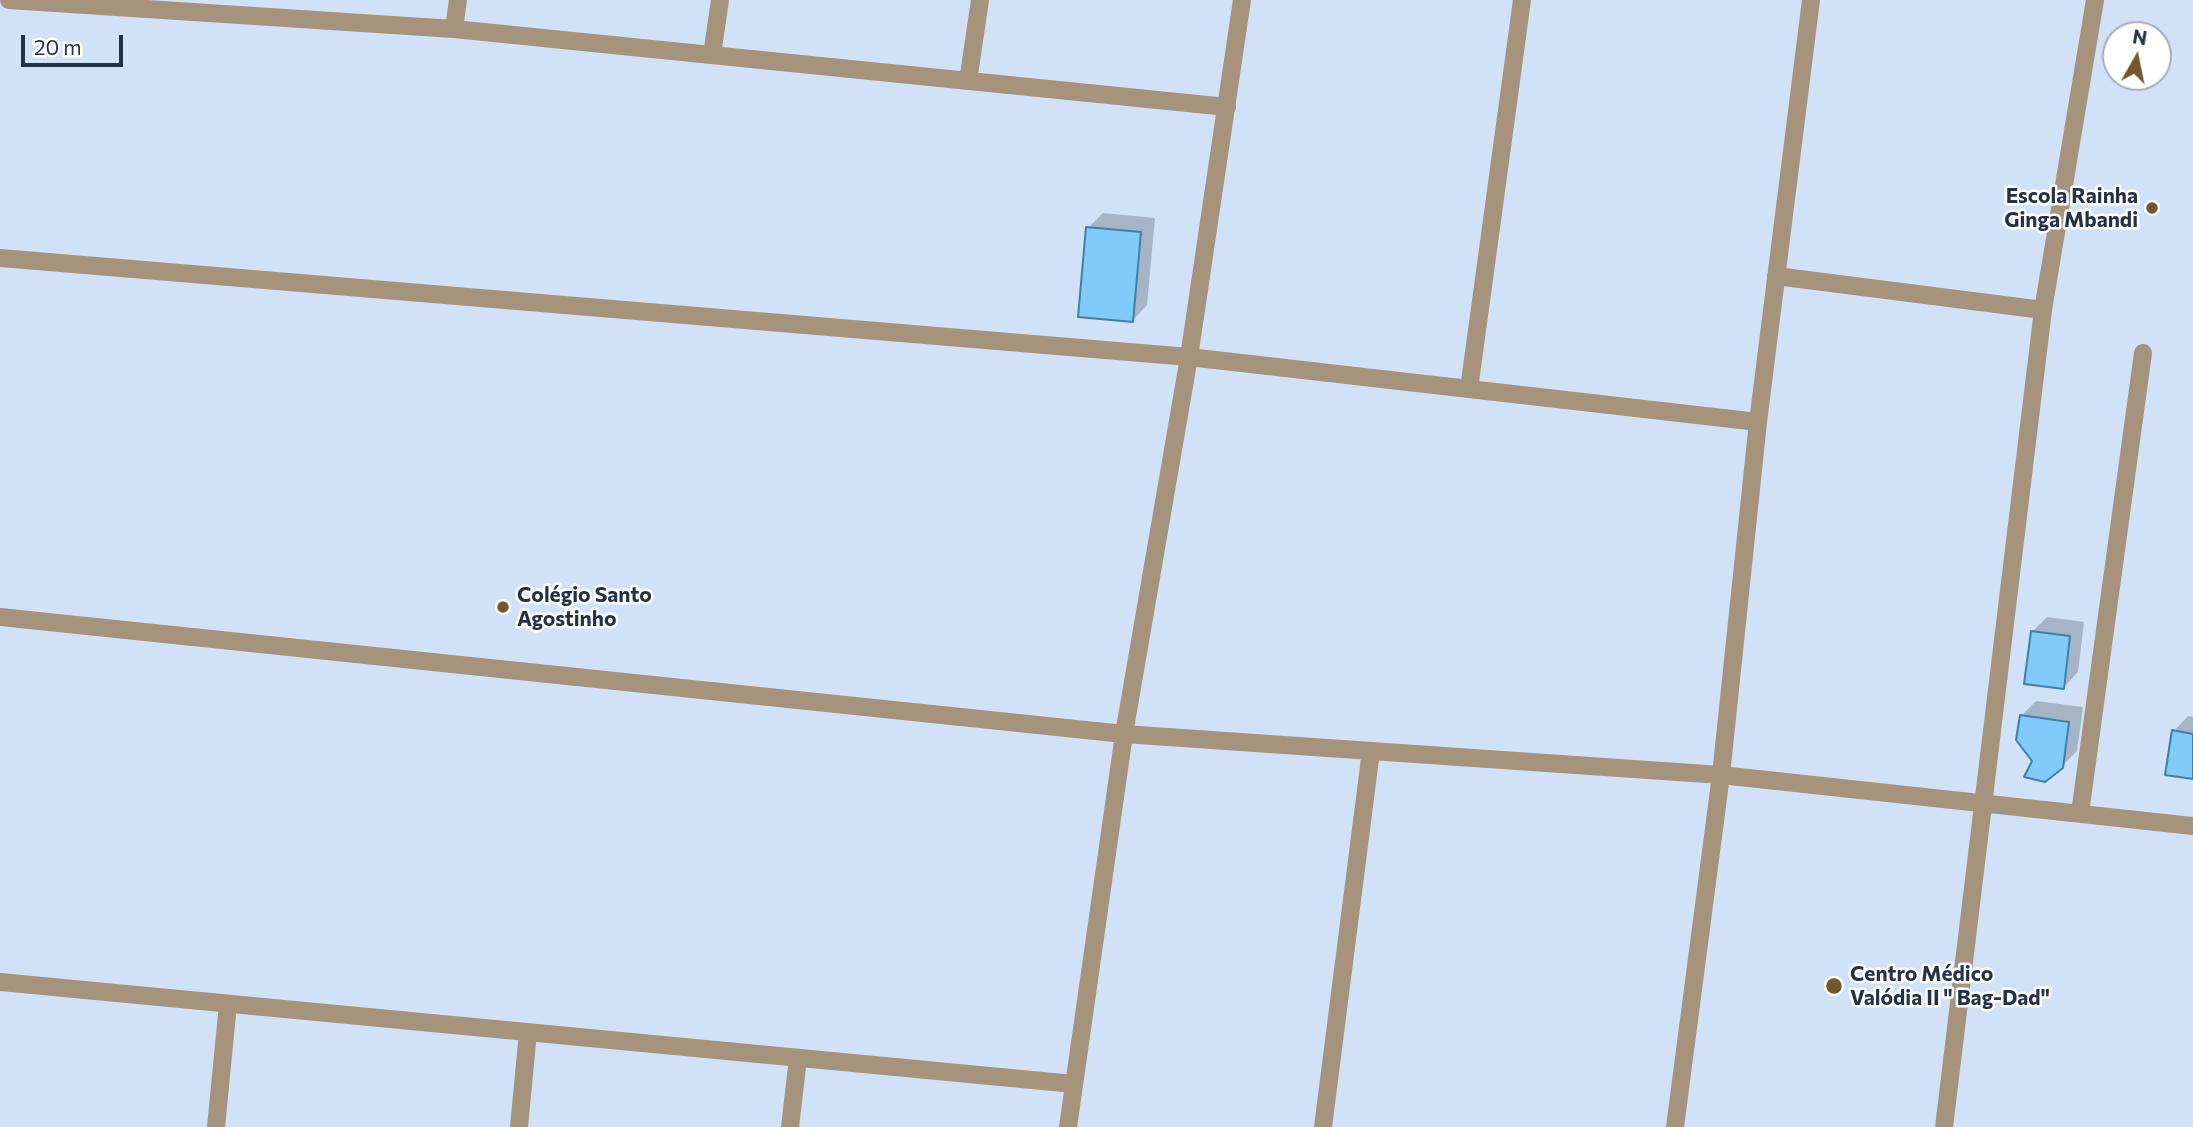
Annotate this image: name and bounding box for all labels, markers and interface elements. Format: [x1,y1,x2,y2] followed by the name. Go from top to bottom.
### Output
[24,21,126,65] scale bar
[2102,21,2172,91] north arrow
[2131,24,2149,49] text: N
[34,34,82,59] text: 20 m
[2004,183,2138,233] place label: Escola Rainha Ginga Mbandi
[2144,200,2160,216] marker: Escola Rainha Ginga Mbandi
[517,582,652,632] place label: Colégio Santo Agostinho
[495,599,511,615] marker: Colégio Santo Agostinho
[1850,961,2050,1011] place label: Centro Médico Valódia II " Bag-Dad"
[1824,976,1844,996] marker: Centro Médico Valódia II " Bag-Dad"

